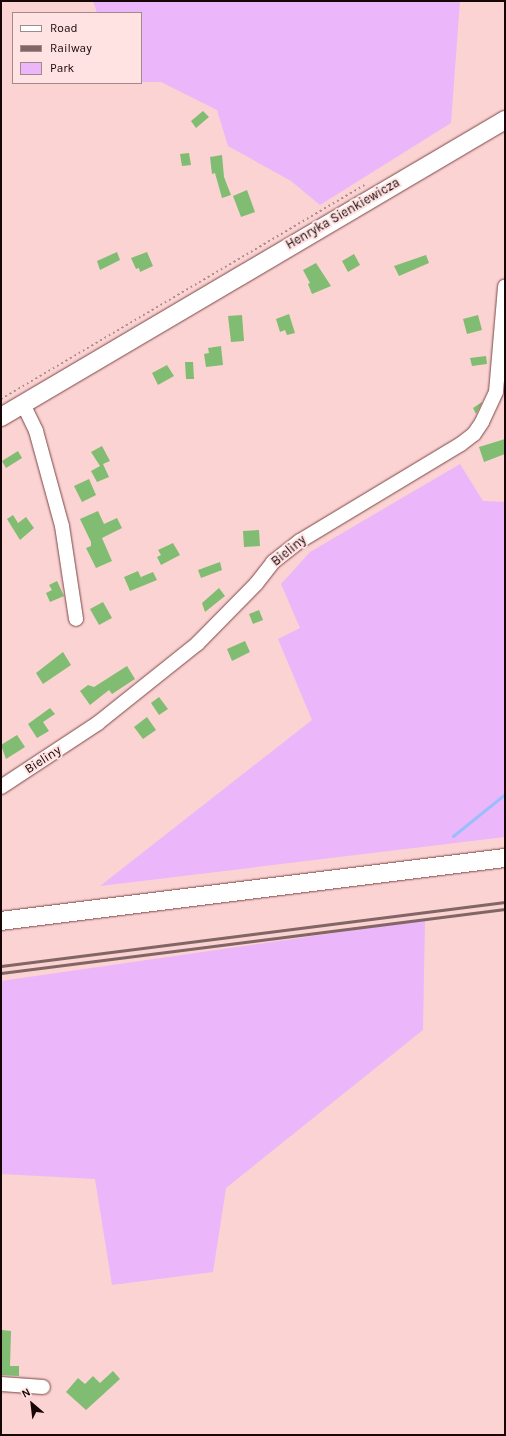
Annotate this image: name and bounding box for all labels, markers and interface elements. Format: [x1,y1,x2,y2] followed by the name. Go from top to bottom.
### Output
[12,12,142,84] legend
[50,21,78,35] text: Road
[50,41,92,55] text: Railway
[50,61,74,75] text: Park
[283,175,403,253] street label: Henryka Sienkiewicza
[269,532,309,570] street label: Bieliny
[22,743,64,777] street label: Bieliny
[12,1384,52,1424] north arrow
[20,1385,33,1401] text: N

